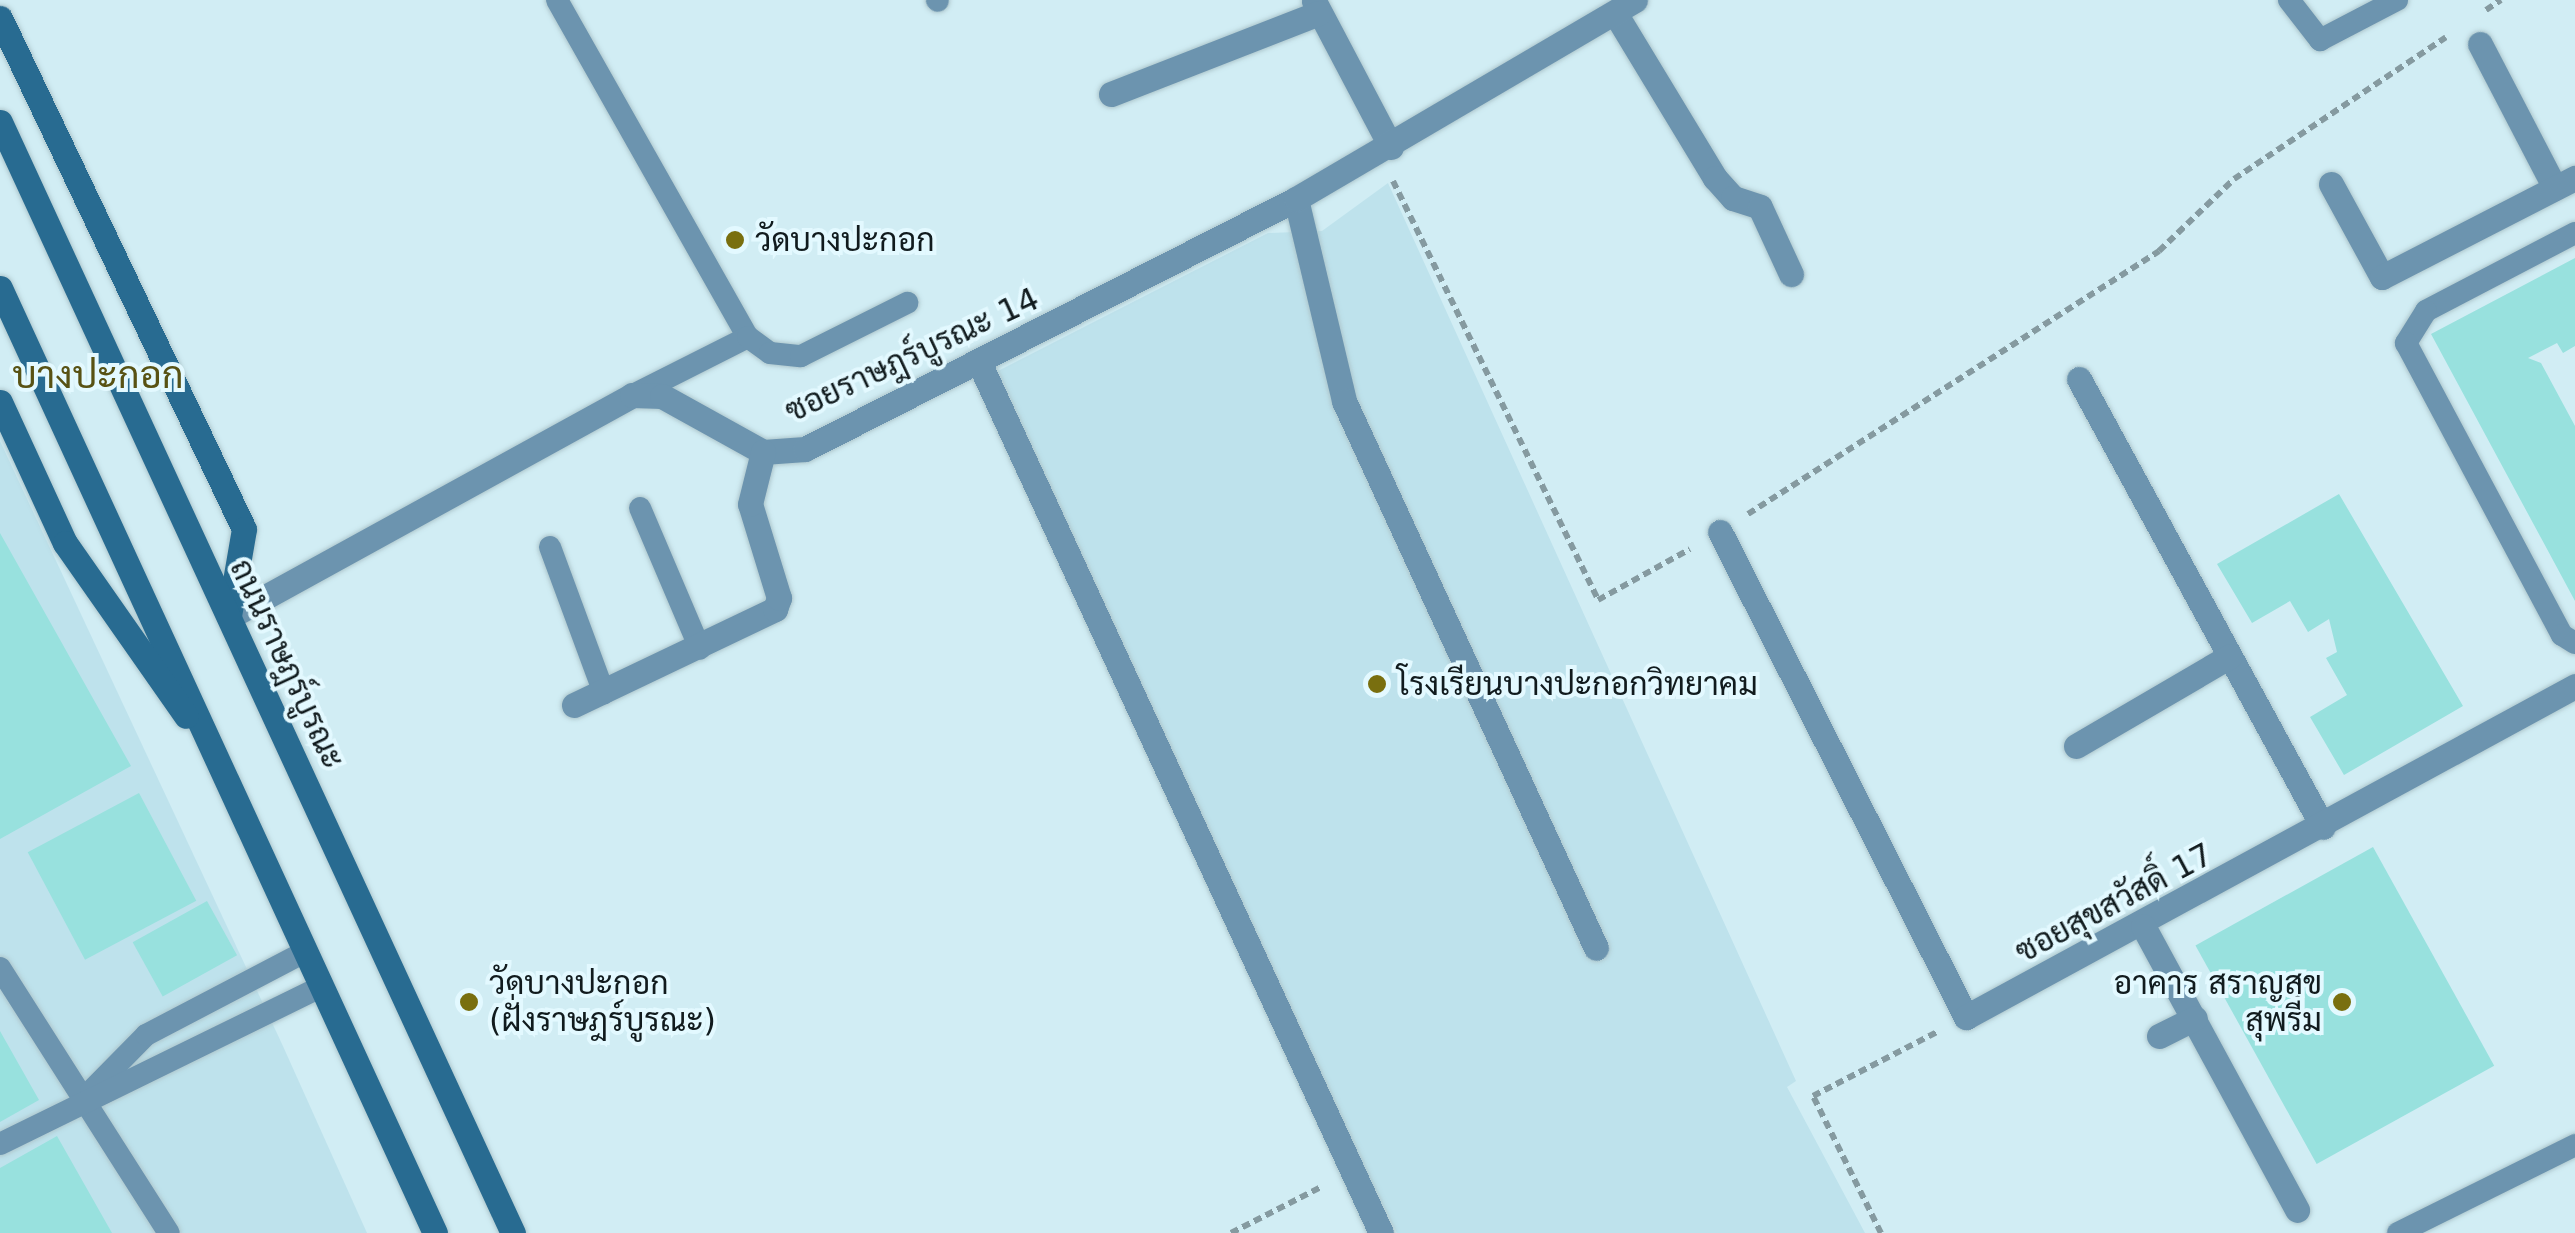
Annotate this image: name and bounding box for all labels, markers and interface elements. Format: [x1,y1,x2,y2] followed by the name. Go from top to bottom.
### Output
[755,221,935,259] place label: วัดบางปะกอก
[724,229,746,251] marker: วัดบางปะกอก
[779,279,1045,431] street label: ซอยราษฎร์บูรณะ 14
[12,353,184,399] district label: บางปะกอก
[222,553,352,775] street label: ถนนราษฎร์บูรณะ
[1397,665,1758,703] place label: โรงเรียนบางปะกอกวิทยาคม
[1366,673,1388,695] marker: โรงเรียนบางปะกอกวิทยาคม
[2009,835,2219,971] street label: ซอยสุขสวัสดิ์ 17
[489,965,716,1040] place label: วัดบางปะกอก (ฝั่งราษฎร์บูรณะ)
[2114,965,2322,1040] place label: อาคาร สราญสุข สุพรีม
[458,991,480,1013] marker: วัดบางปะกอก (ฝั่งราษฎร์บูรณะ)
[2331,991,2353,1013] marker: อาคาร สราญสุข สุพรีม

